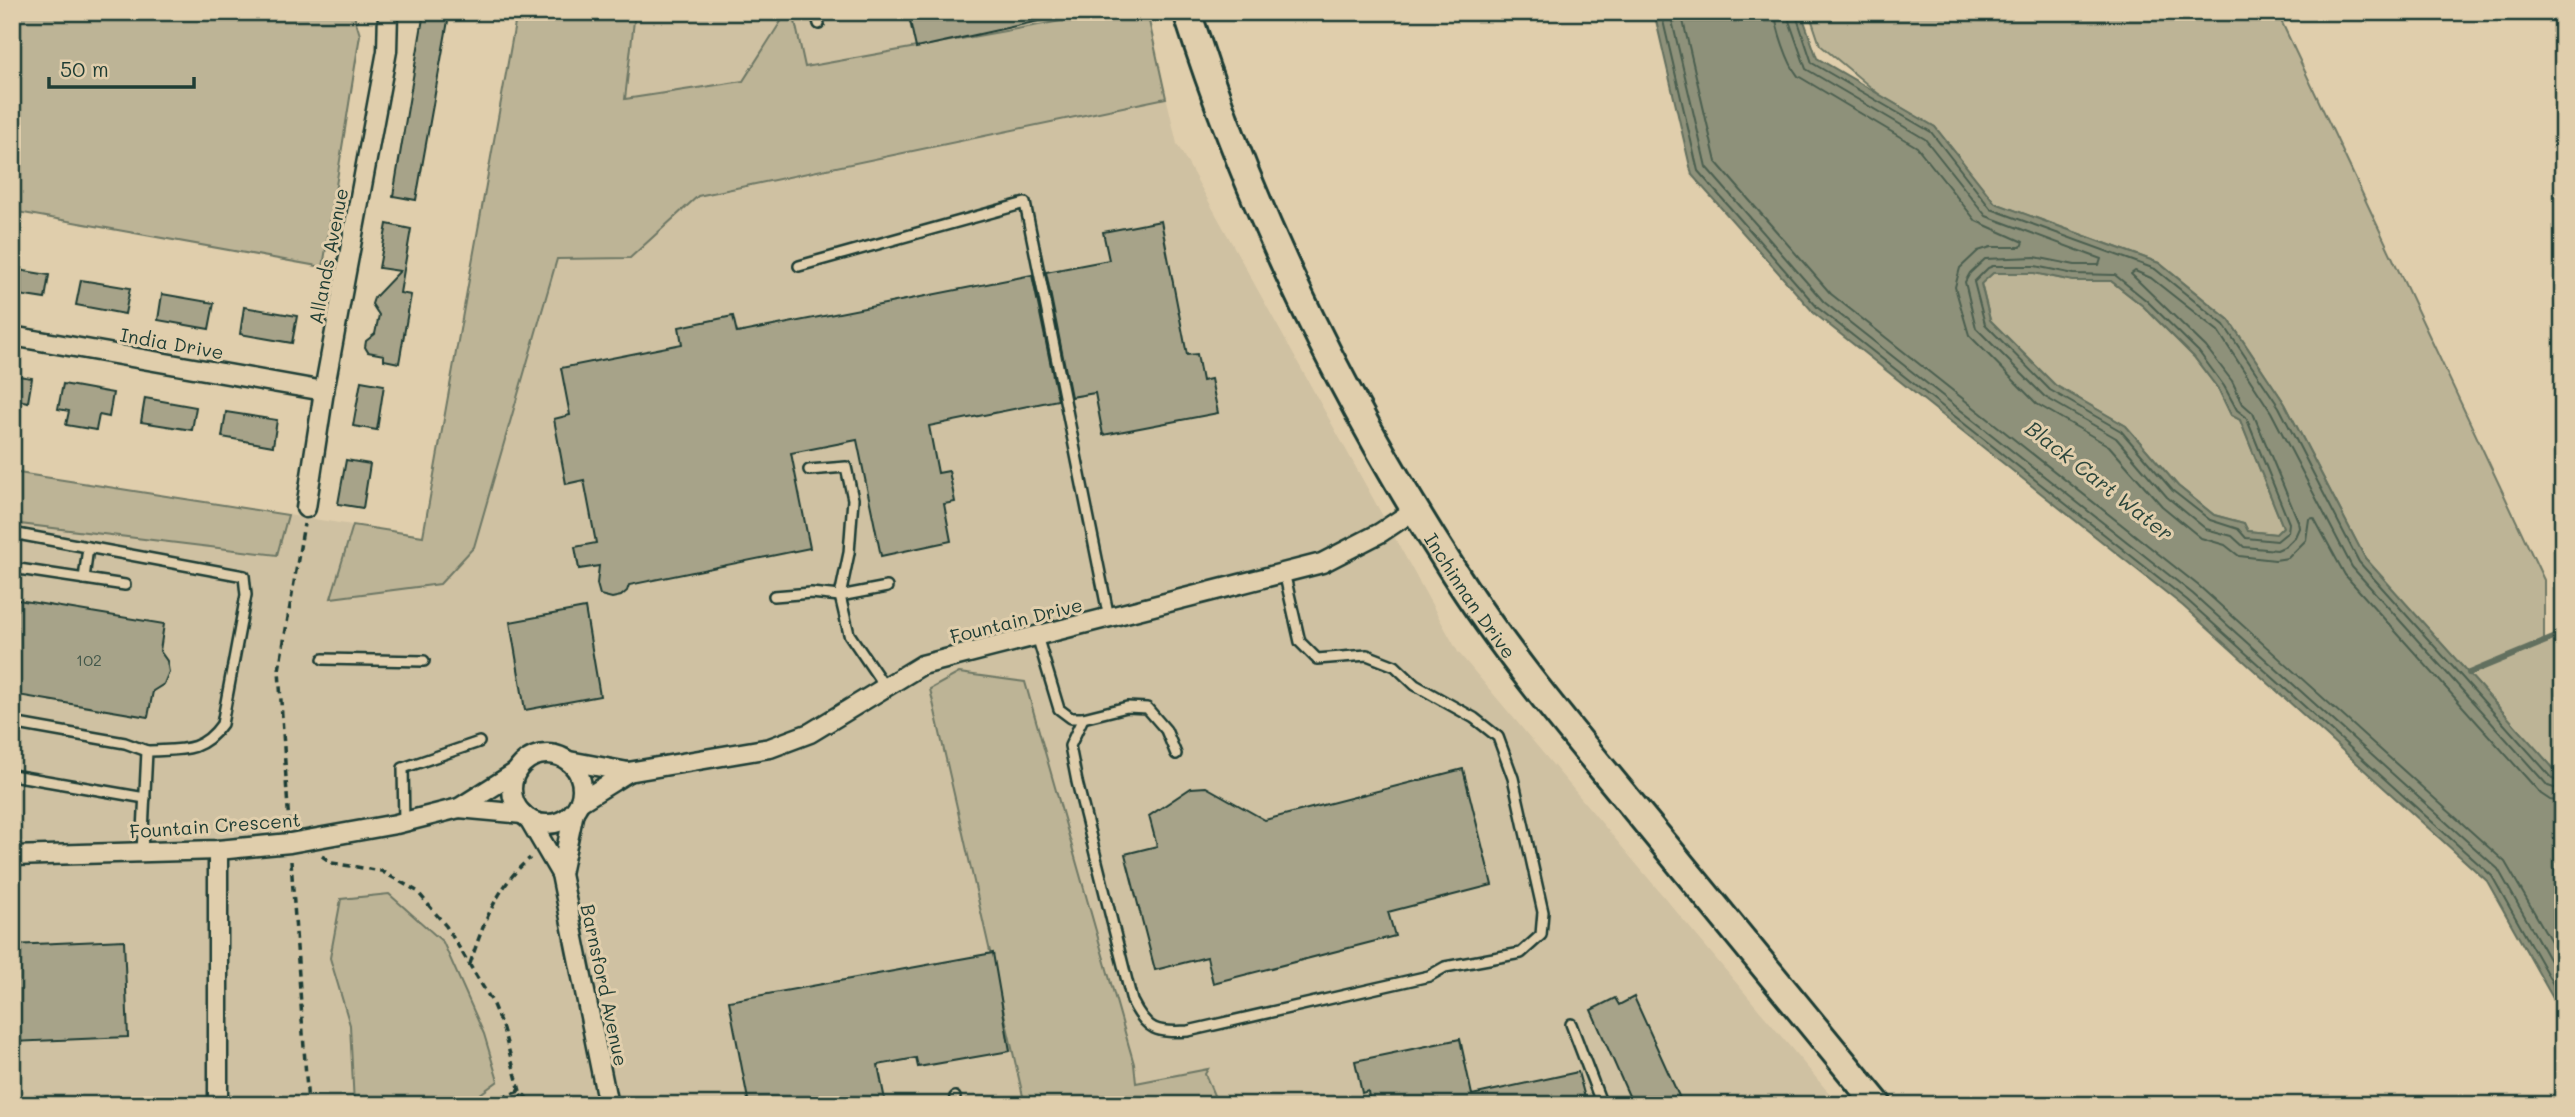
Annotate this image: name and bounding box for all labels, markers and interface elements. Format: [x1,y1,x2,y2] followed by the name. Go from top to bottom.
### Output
[49,46,194,90] scale bar
[60,55,109,82] text: 50 m
[303,186,353,326] street label: Allands Avenue
[118,322,226,364] street label: India Drive
[2021,414,2179,546] water label: Black Cart Water
[1420,528,1522,663] street label: Inchinnan Drive
[947,591,1085,649] street label: Fountain Drive
[76,649,102,670] house number: 102
[129,807,301,843] street label: Fountain Crescent
[576,902,634,1068] street label: Barnsford Avenue

